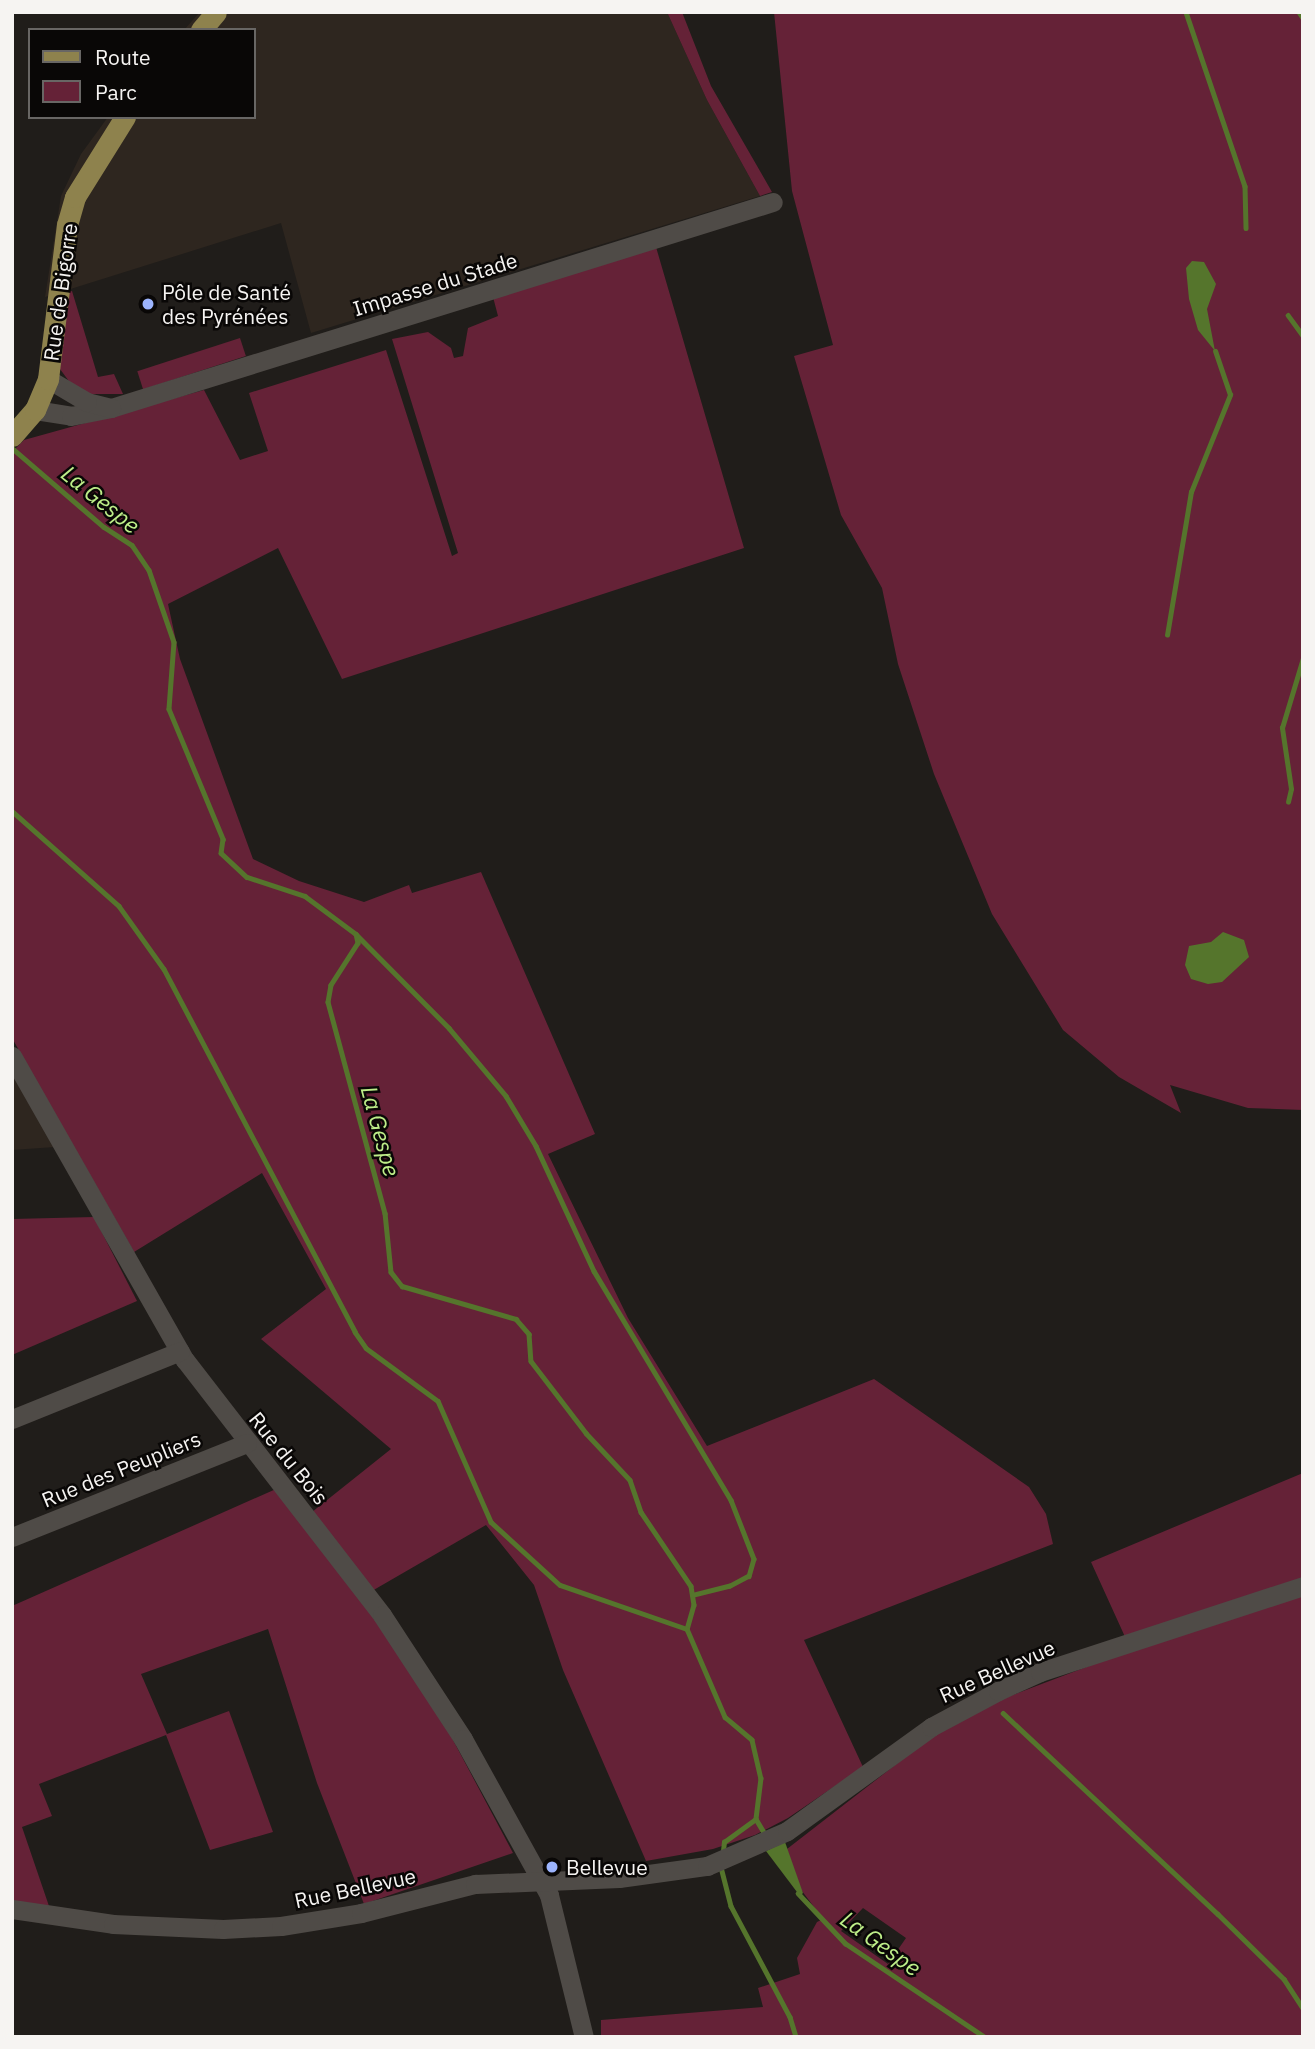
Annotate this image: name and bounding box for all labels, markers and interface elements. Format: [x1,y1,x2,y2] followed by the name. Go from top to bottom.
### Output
[28,28,256,119] legend
[95,43,151,71] text: Route
[95,78,137,106] text: Parc
[38,221,82,363] street label: Rue de Bigorre
[350,247,520,321] street label: Impasse du Stade
[162,279,291,329] place label: Pôle de Santé des Pyrénées
[140,296,156,312] marker: Pôle de Santé des Pyrénées
[56,459,146,539] water label: La Gespe
[356,1083,406,1179] water label: La Gespe
[244,1407,334,1509] street label: Rue du Bois
[38,1426,204,1512] street label: Rue des Peupliers
[935,1634,1059,1708] street label: Rue Bellevue
[566,1854,648,1880] place label: Bellevue
[544,1859,560,1875] marker: Bellevue
[292,1863,418,1913] street label: Rue Bellevue
[836,1905,926,1981] water label: La Gespe

